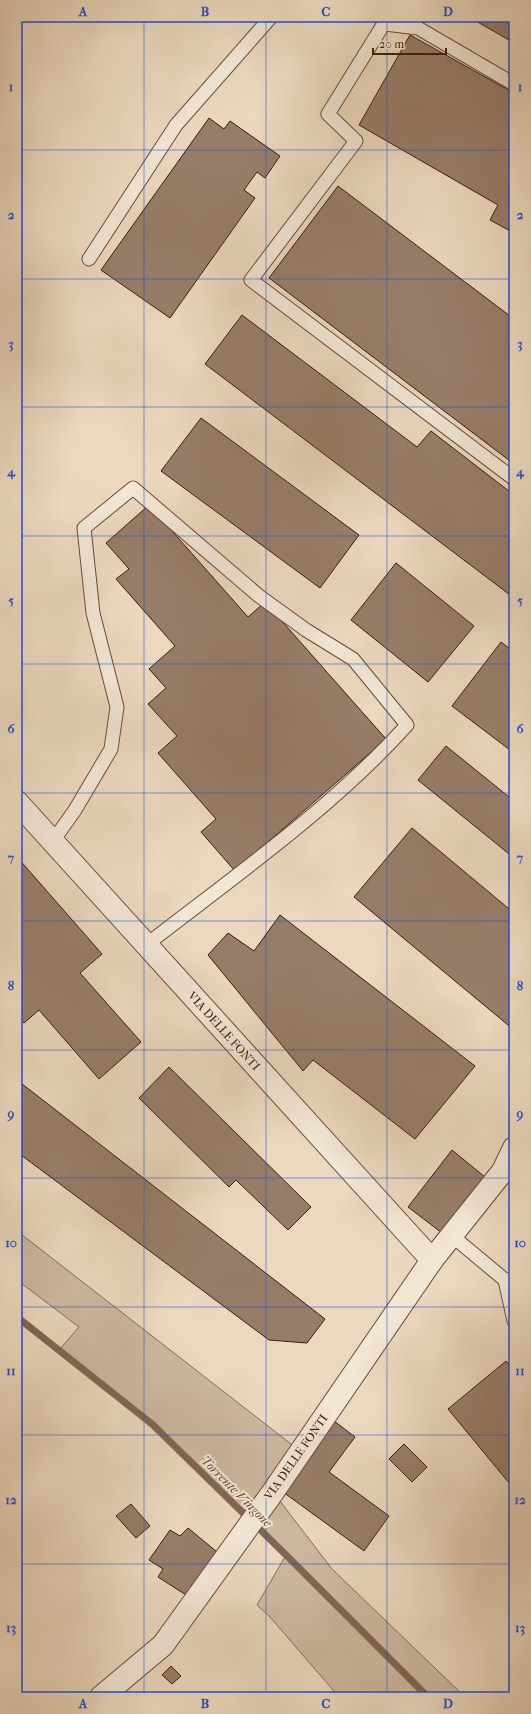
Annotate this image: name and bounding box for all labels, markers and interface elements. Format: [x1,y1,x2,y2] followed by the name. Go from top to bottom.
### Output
[78,4,88,19] text: A
[201,4,210,19] text: B
[322,4,331,19] text: C
[443,4,453,19] text: D
[373,30,446,56] scale bar
[379,37,404,51] text: 20 m
[9,79,14,94] text: 1
[518,79,523,94] text: 1
[8,207,15,222] text: 2
[517,207,524,222] text: 2
[8,336,14,352] text: 3
[517,336,523,352] text: 3
[6,464,16,480] text: 4
[515,464,525,480] text: 4
[8,593,14,608] text: 5
[517,593,523,608] text: 5
[7,721,15,736] text: 6
[516,721,524,736] text: 6
[7,850,15,865] text: 7
[516,850,524,865] text: 7
[8,978,15,993] text: 8
[517,978,524,993] text: 8
[184,988,263,1074] street label: VIA DELLE FONTI
[7,1106,15,1122] text: 9
[516,1106,524,1122] text: 9
[5,1235,17,1250] text: 10
[514,1235,526,1250] text: 10
[6,1363,16,1378] text: 11
[515,1363,525,1378] text: 11
[261,1411,331,1503] street label: VIA DELLE FONTI
[198,1453,276,1530] water label: Torrente Vingone
[5,1492,17,1507] text: 12
[514,1492,526,1507] text: 12
[6,1620,16,1636] text: 13
[515,1620,525,1636] text: 13
[78,1696,88,1711] text: A
[201,1696,210,1711] text: B
[322,1696,331,1711] text: C
[443,1696,453,1711] text: D

